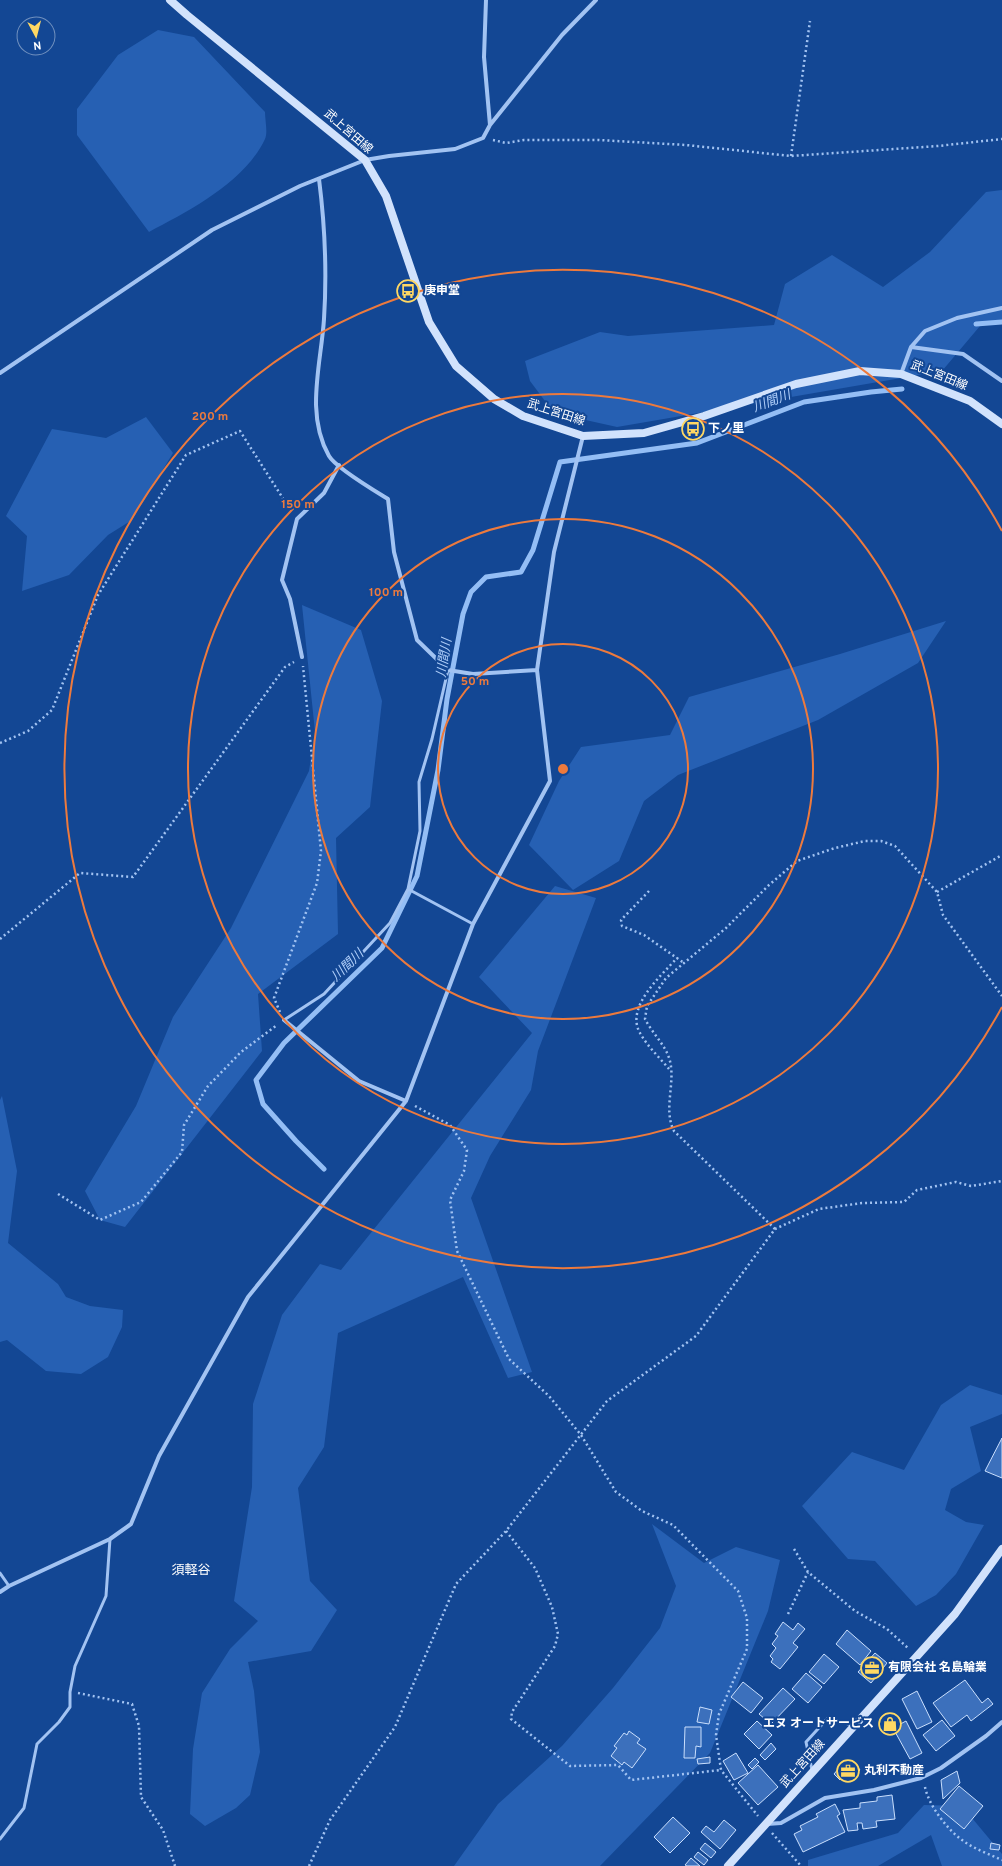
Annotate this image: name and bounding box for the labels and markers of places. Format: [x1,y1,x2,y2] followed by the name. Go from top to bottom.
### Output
[395,278,421,304] bus stop icon: 庚申堂
[424,283,460,299] place label: 庚申堂
[680,416,706,442] bus stop icon: 下ノ里
[708,421,744,437] place label: 下ノ里
[556,762,570,776] centre of rings
[859,1655,885,1681] office icon: 有限会社 名島輪業
[888,1660,987,1676] place label: 有限会社 名島輪業
[877,1711,903,1737] shop icon: エヌ オートサービス
[763,1716,874,1732] place label: エヌ オートサービス
[835,1758,861,1784] office icon: 丸利不動産
[864,1763,924,1779] place label: 丸利不動産

